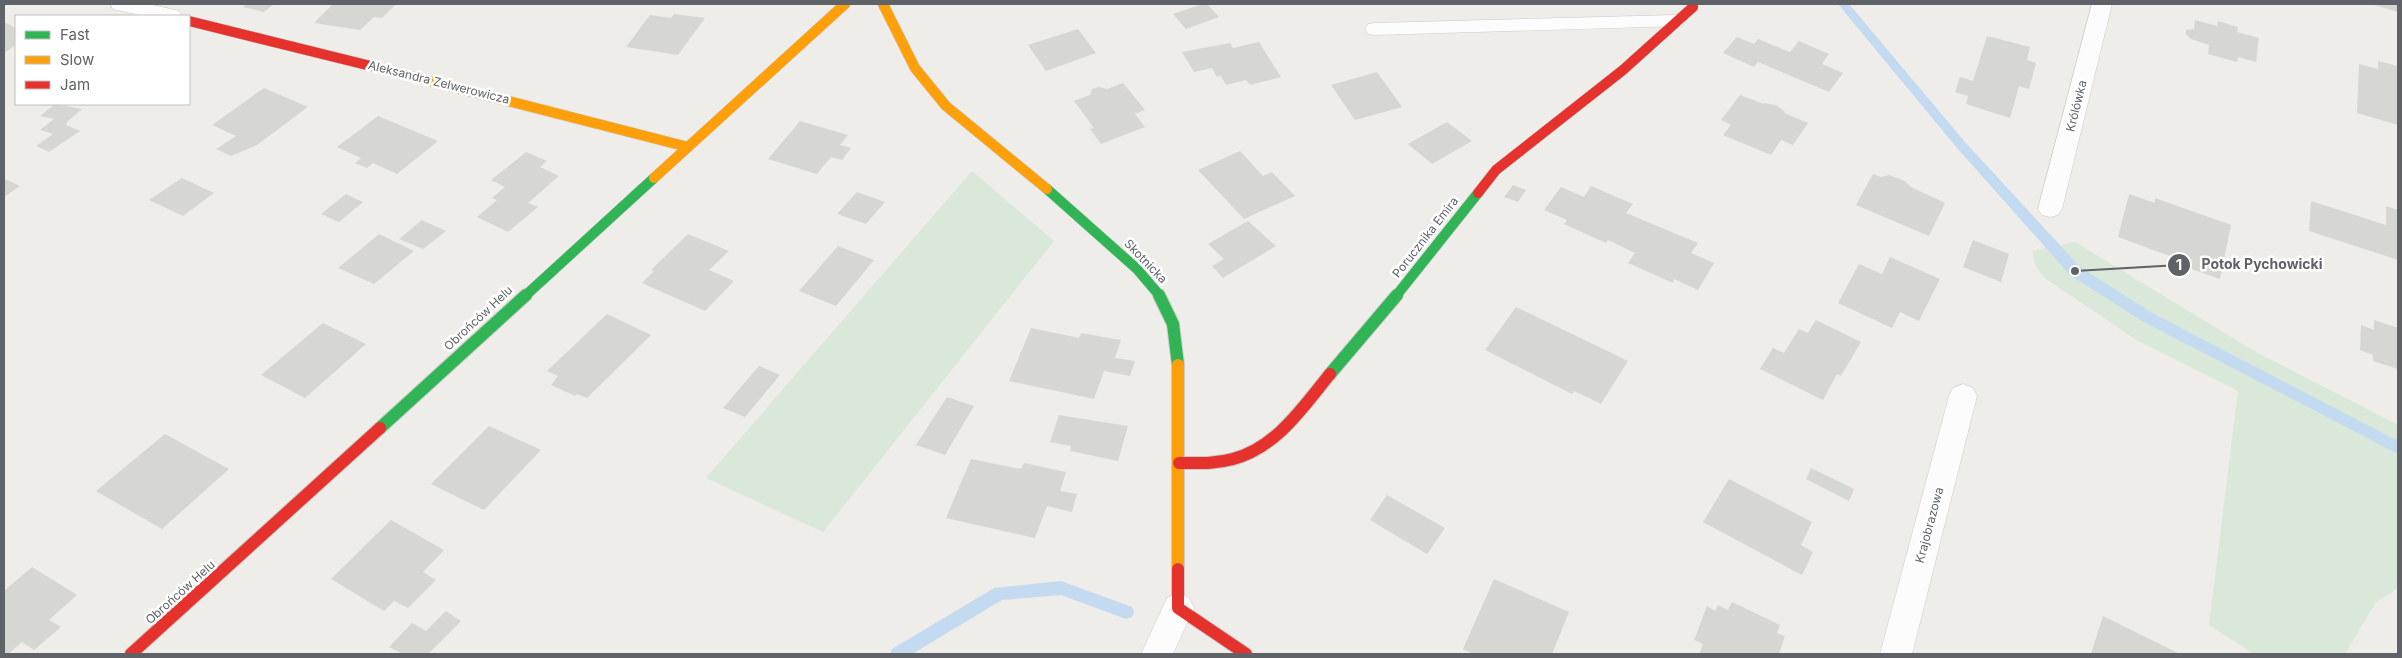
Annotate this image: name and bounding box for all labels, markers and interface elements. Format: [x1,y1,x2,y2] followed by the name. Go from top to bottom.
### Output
[15,15,190,105] legend
[60,25,90,44] text: Fast
[60,50,94,69] text: Slow
[367,57,511,107] street label: Aleksandra Zelwerowicza
[60,75,90,94] text: Jam
[2062,79,2090,133] street label: Królówka
[1389,194,1461,280] street label: Porucznika Emira
[1121,236,1171,286] street label: Skotnicka
[2167,250,2333,279] callout: Potok Pychowicki
[2176,255,2182,274] text: 1
[2202,255,2323,272] text: Potok Pychowicki
[441,282,515,354] street label: Obrońców Helu
[1912,485,1946,565] street label: Krajobrazowa
[142,557,218,627] street label: Obrońców Helu

